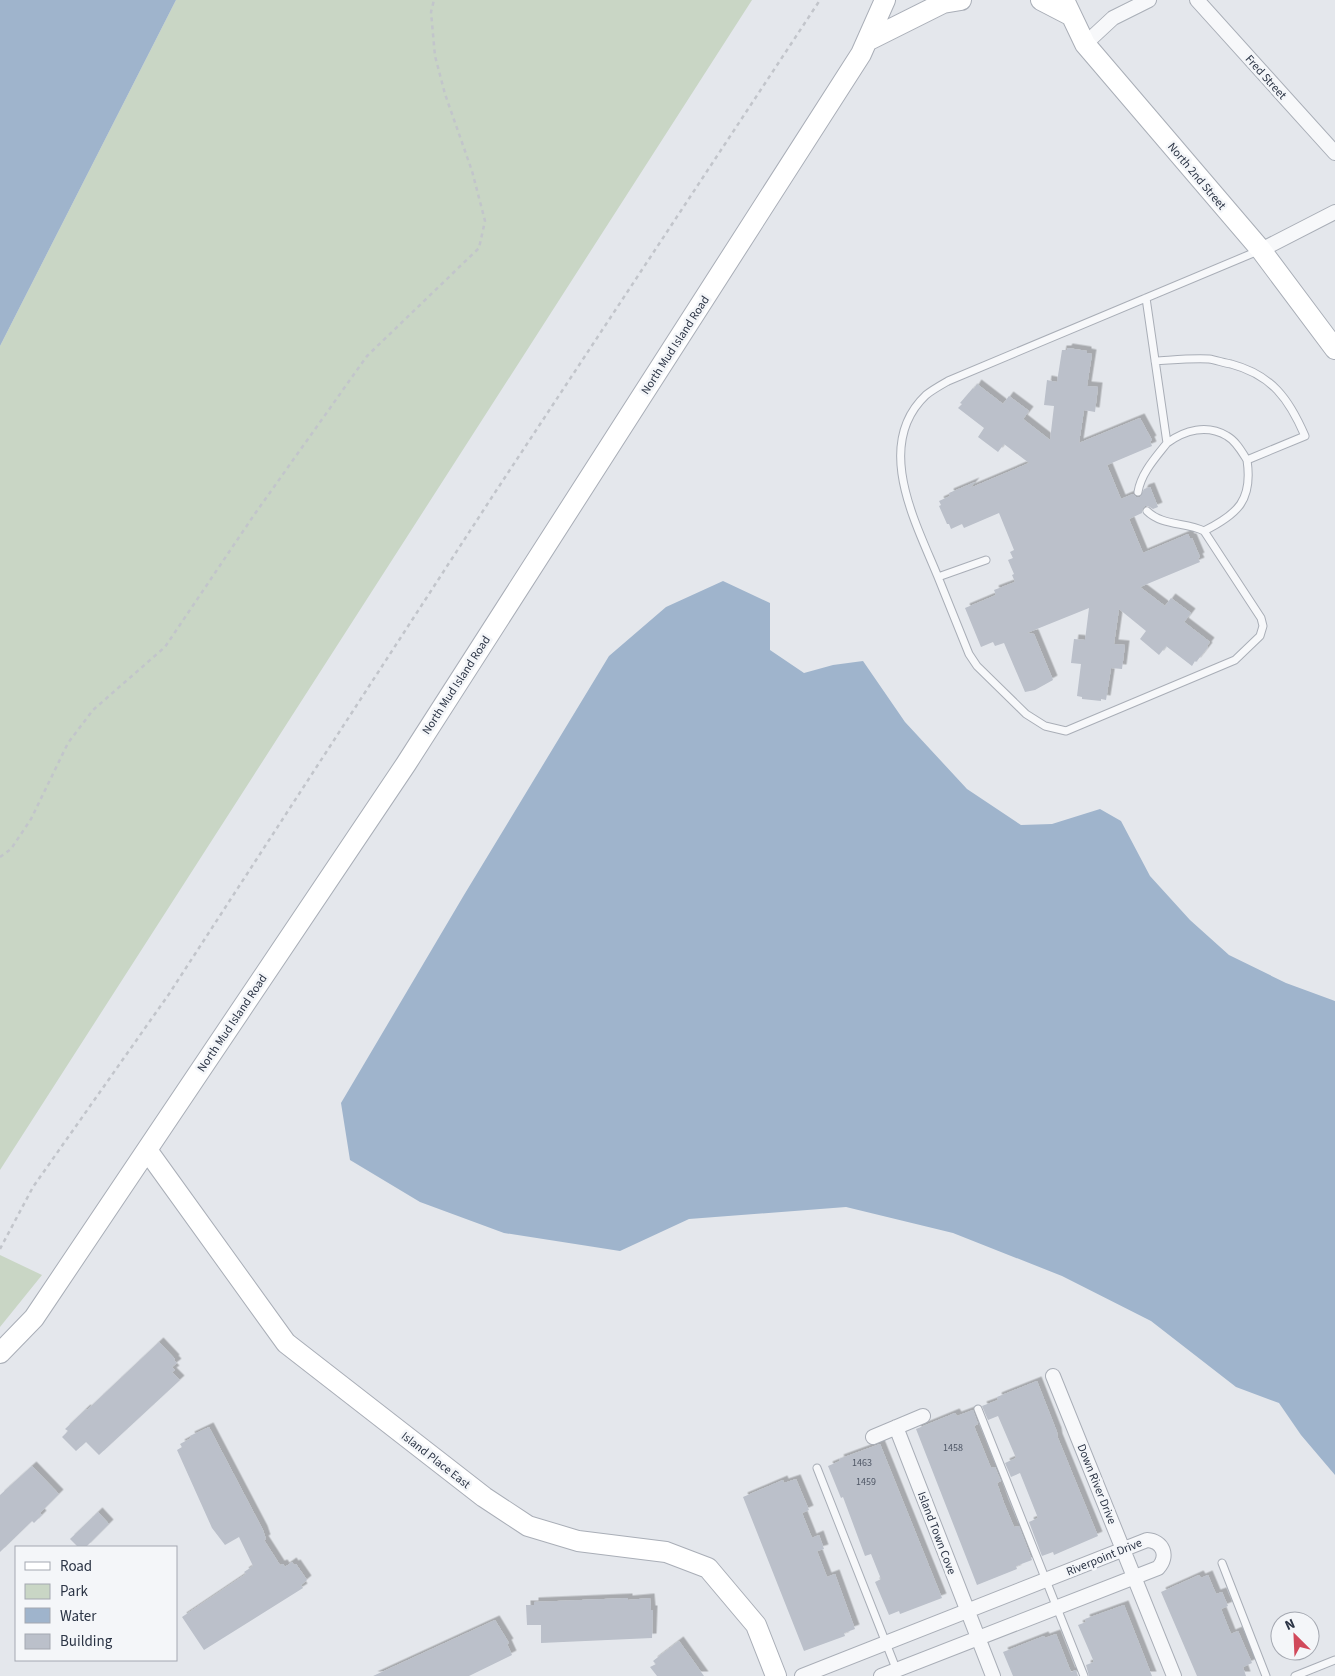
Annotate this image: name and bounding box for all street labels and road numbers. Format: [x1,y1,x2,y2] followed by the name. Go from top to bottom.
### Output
[1241,51,1290,103] street label: Fred Street
[1163,139,1230,214] street label: North 2nd Street
[637,293,714,398] street label: North Mud Island Road
[418,633,495,738] street label: North Mud Island Road
[193,971,271,1075] street label: North Mud Island Road
[398,1428,474,1493] street label: Island Place East
[1073,1441,1120,1527] street label: Down River Drive
[913,1489,960,1577] street label: Island Town Cove
[1064,1534,1145,1580] street label: Riverpoint Drive

